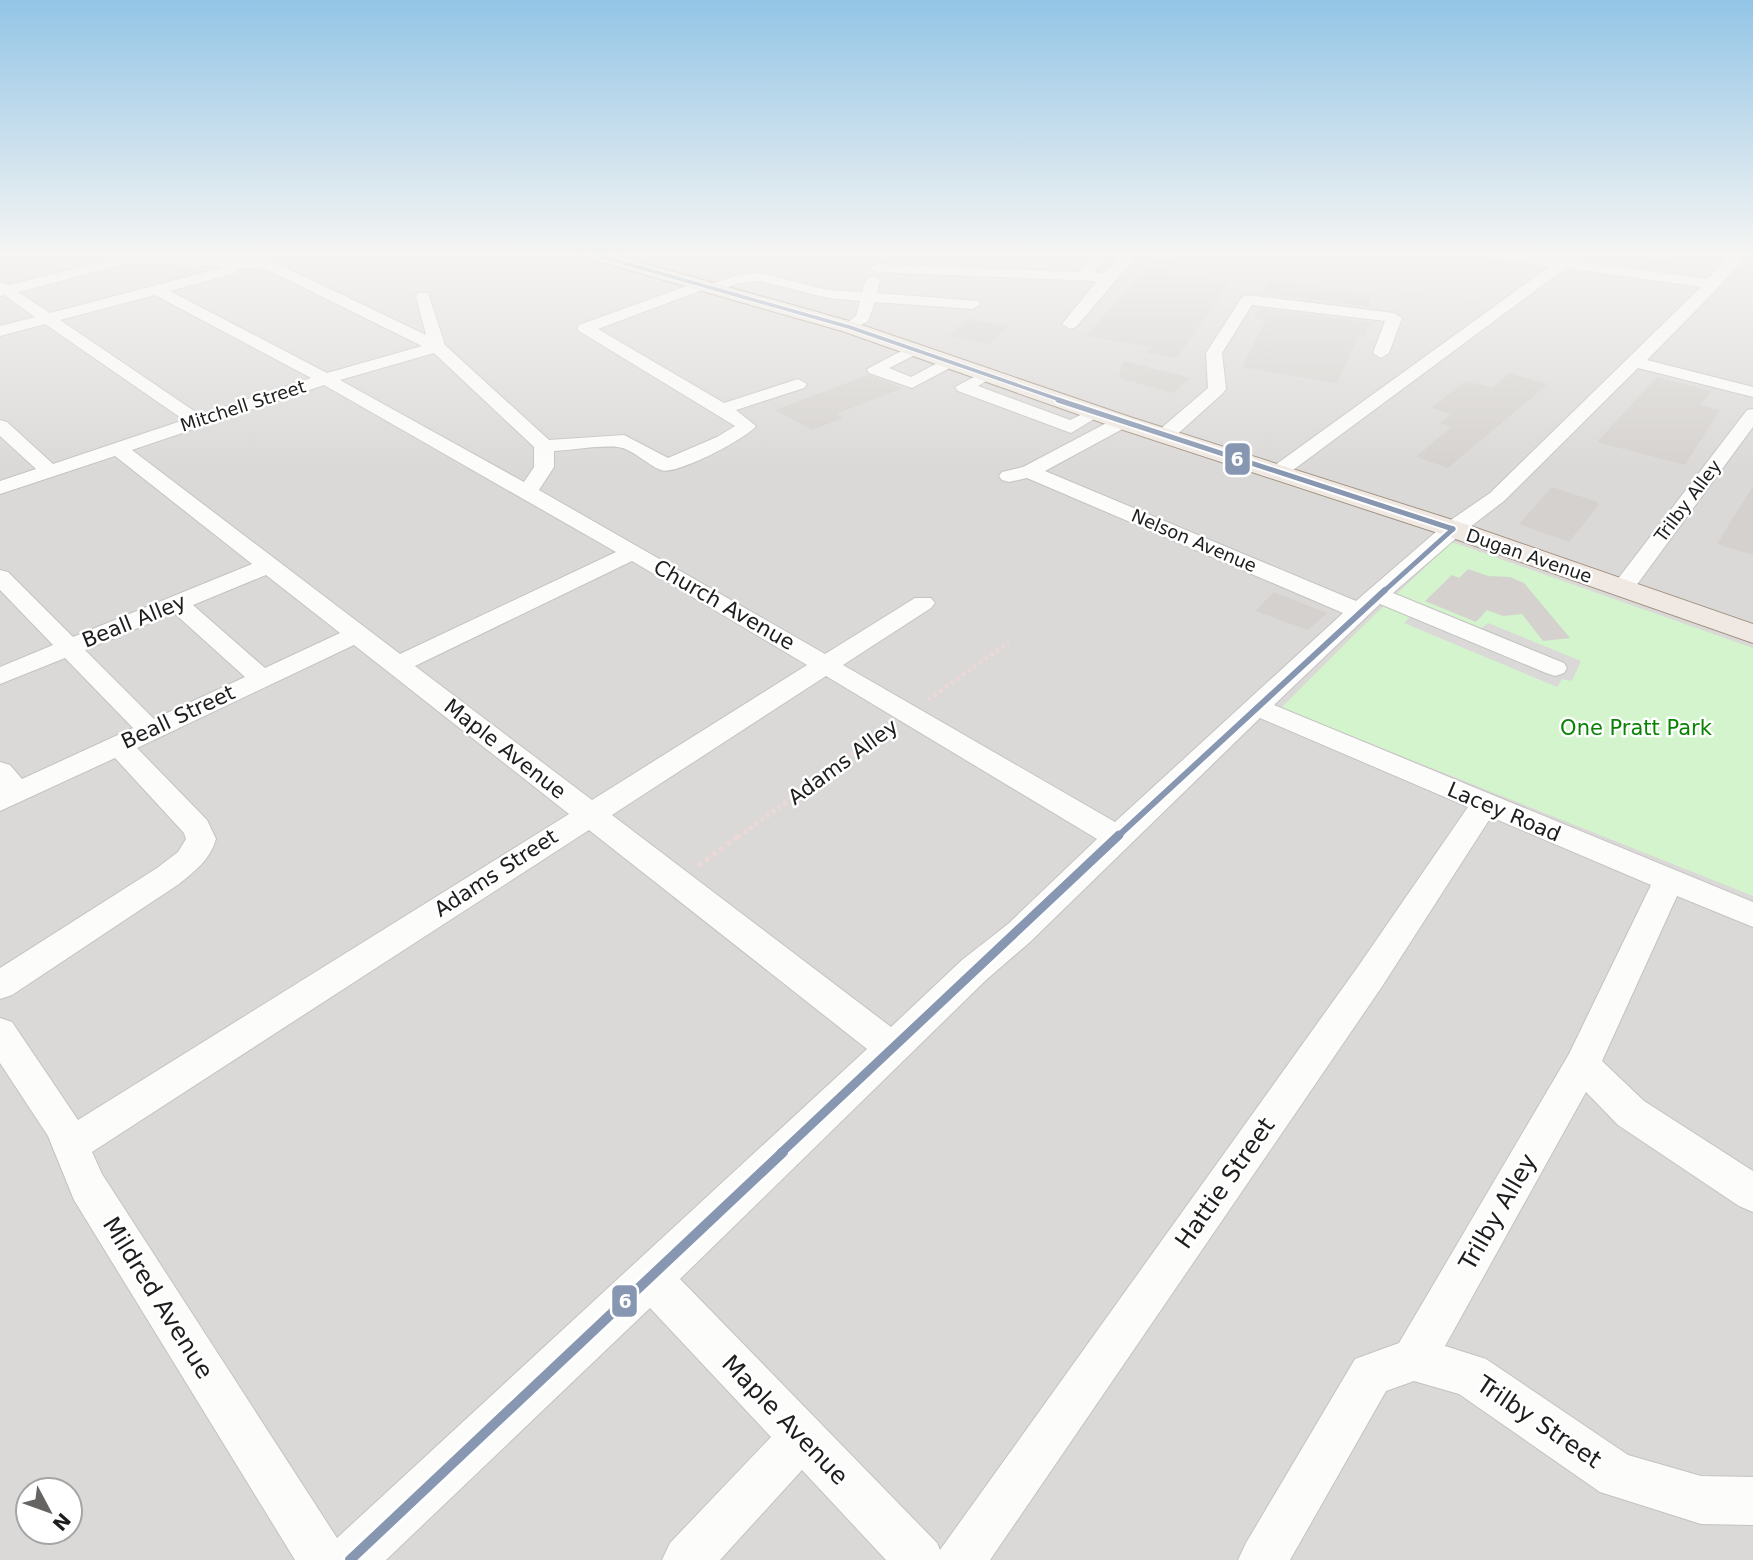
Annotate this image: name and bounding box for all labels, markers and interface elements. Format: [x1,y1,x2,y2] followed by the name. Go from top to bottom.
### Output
[178,375,308,436] street label: Mitchell Street
[1224,442,1251,476] line badge: 6
[1230,448,1244,470] text: 6
[1649,455,1726,547] street label: Trilby Alley
[1128,505,1260,576] street label: Nelson Avenue
[1463,524,1595,587] street label: Dugan Avenue
[649,555,799,655] street label: Church Avenue
[79,589,189,653] street label: Beall Alley
[117,680,239,754] street label: Beall Street
[439,694,571,804] street label: Maple Avenue
[783,714,903,810] street label: Adams Alley
[1560,716,1713,740] park label: One Pratt Park
[1444,777,1564,847] street label: Lacey Road
[430,824,562,922] street label: Adams Street
[1169,1112,1281,1254] street label: Hattie Street
[1453,1149,1543,1276] street label: Trilby Alley
[97,1212,219,1384] street label: Mildred Avenue
[611,1284,638,1318] line badge: 6
[618,1290,632,1312] text: 6
[716,1350,854,1490] street label: Maple Avenue
[1471,1369,1607,1474] street label: Trilby Street
[14,1476,84,1546] north arrow
[48,1509,75,1535] text: N

